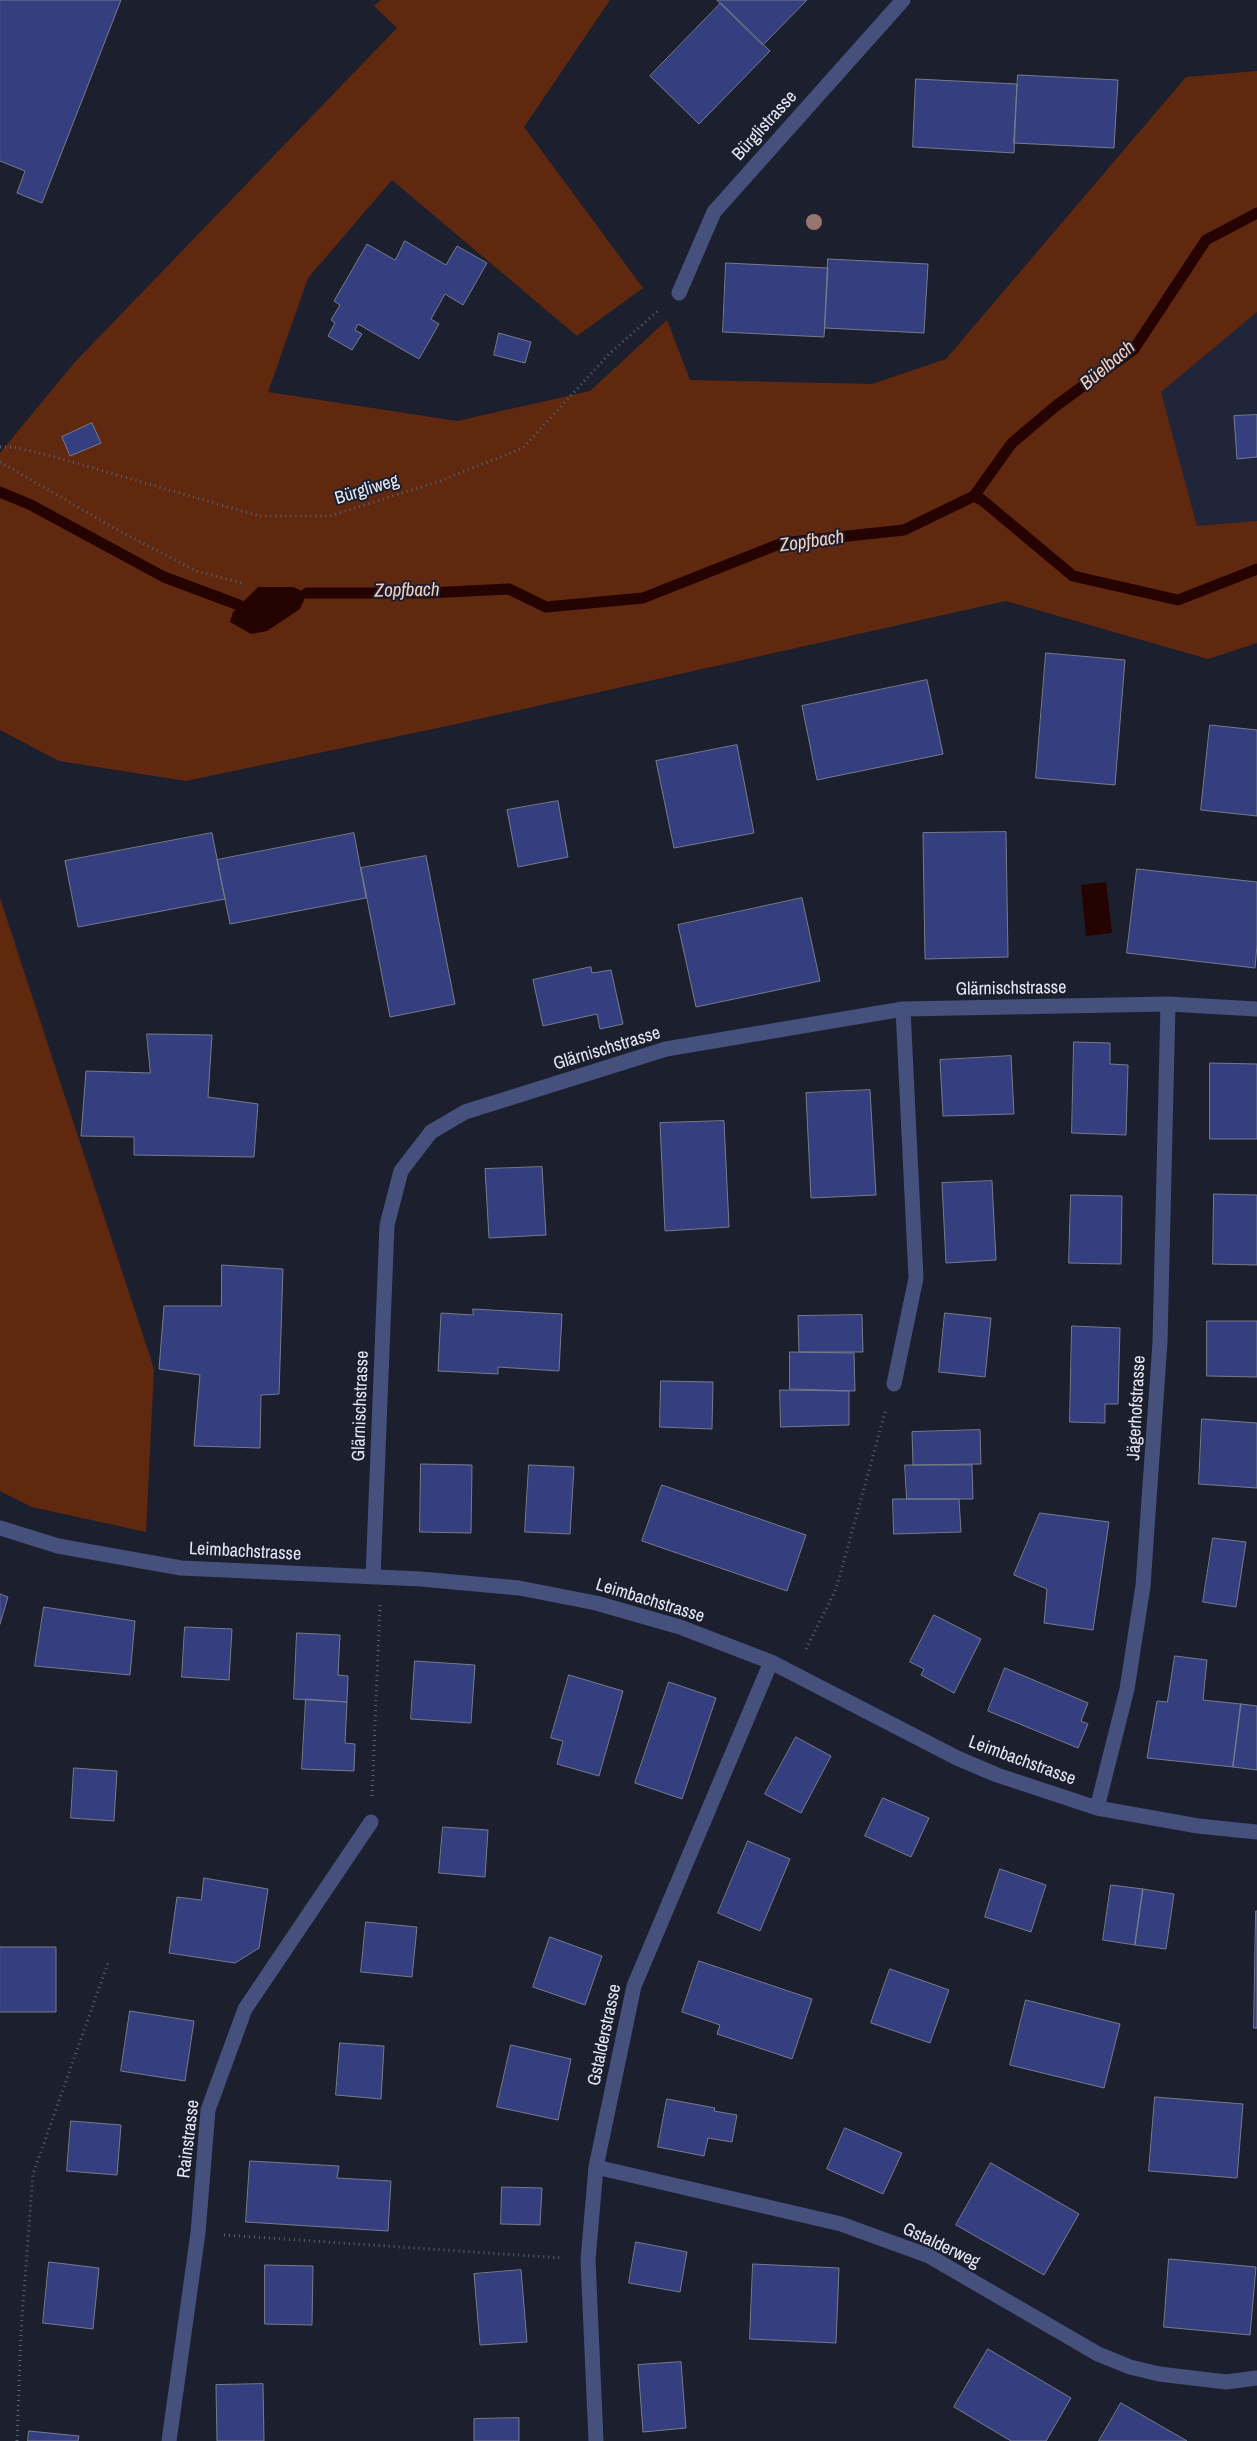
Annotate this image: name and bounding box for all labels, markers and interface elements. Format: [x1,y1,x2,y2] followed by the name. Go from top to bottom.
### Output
[728,87,802,165] street label: Bürglistrasse
[1076,336,1140,396] water label: Büelbach
[332,470,402,510] street label: Bürgliweg
[778,526,846,558] water label: Zopfbach
[374,579,440,603] water label: Zopfbach
[955,977,1067,1001] street label: Glärnischstrasse
[551,1022,663,1076] street label: Glärnischstrasse
[348,1350,374,1462] street label: Glärnischstrasse
[1123,1355,1151,1461] street label: Jägerhofstrasse
[188,1538,302,1566] street label: Leimbachstrasse
[593,1574,707,1628] street label: Leimbachstrasse
[965,1732,1079,1790] street label: Leimbachstrasse
[584,1982,626,2088] street label: Gstalderstrasse
[173,2099,205,2179] street label: Rainstrasse
[899,2219,983,2273] street label: Gstalderweg

